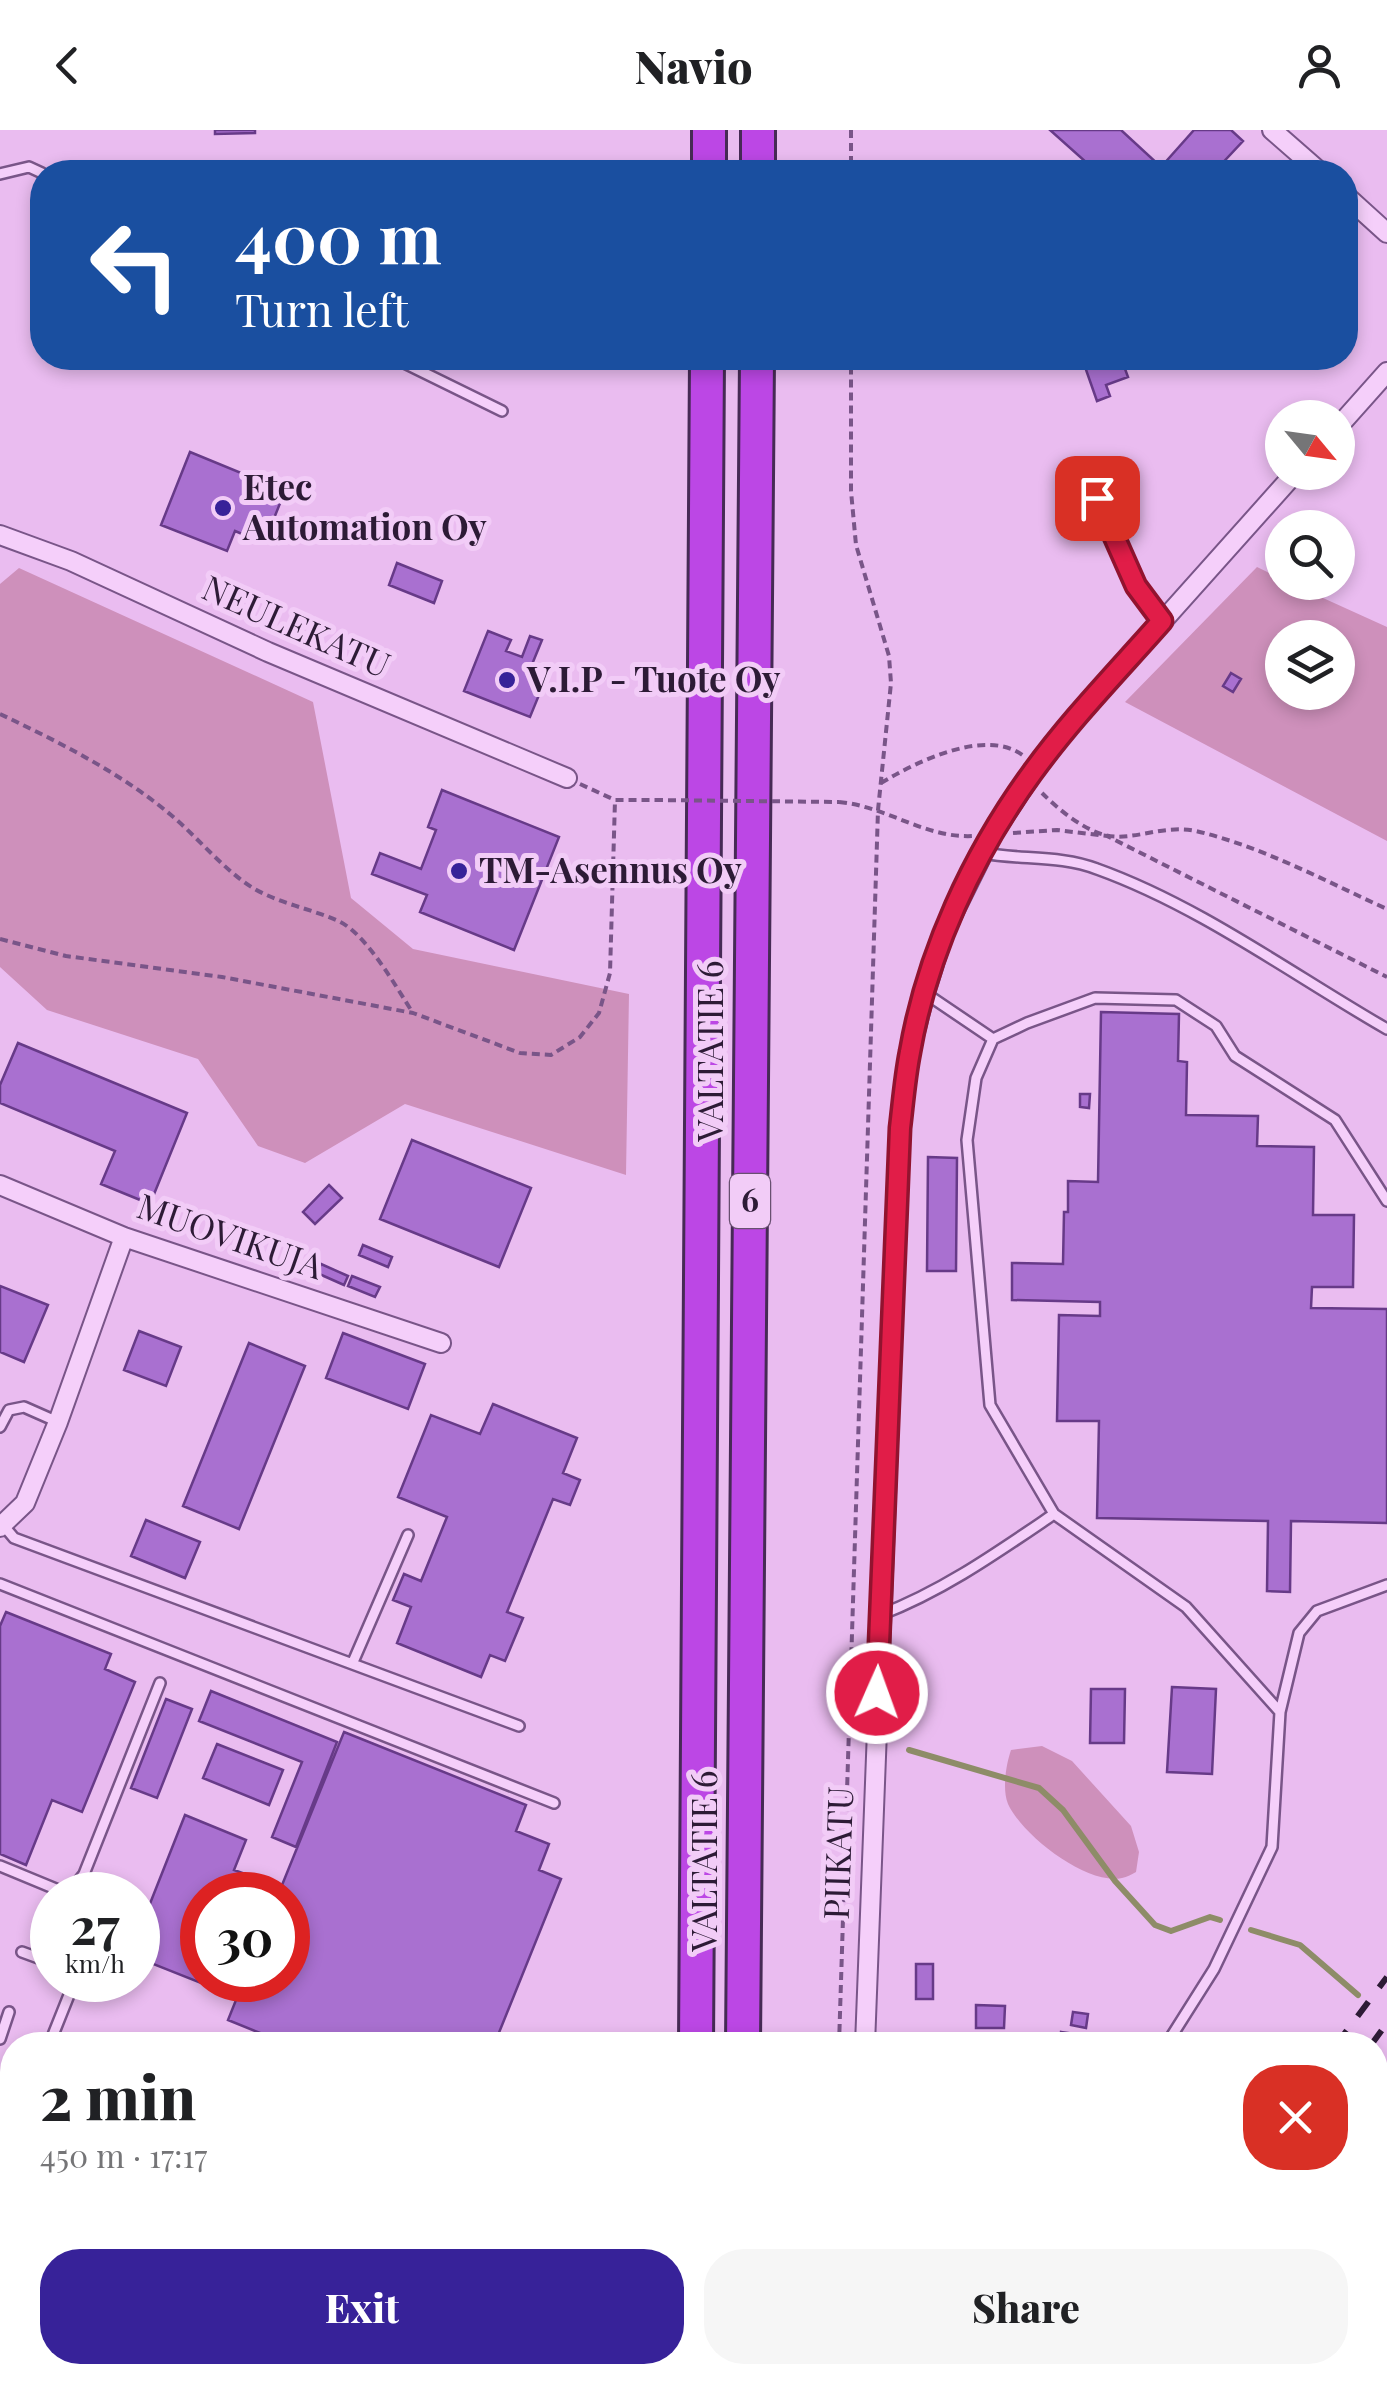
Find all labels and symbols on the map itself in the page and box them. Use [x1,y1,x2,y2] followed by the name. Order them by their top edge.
[1265,400,1355,490] north arrow
[1055,456,1140,541] pin
[242,462,487,549] place label: Etec Automation Oy
[212,497,234,519] marker: Etec Automation Oy
[196,562,398,687] street label: NEULEKATU
[526,654,781,701] place label: V.I.P - Tuote Oy
[496,669,518,691] marker: V.I.P - Tuote Oy
[479,845,742,892] place label: TM-Asennus Oy
[448,860,470,882] marker: TM-Asennus Oy
[685,960,732,1143] street label: VALTATIE 6
[730,1174,770,1228] road number: 6
[132,1181,331,1289] street label: MUOVIKUJA
[825,1641,929,1745] position arrow
[679,1770,726,1953] street label: VALTATIE 6
[811,1786,862,1920] street label: PIIKATU
[180,1872,310,2002] speed limit sign: 30

